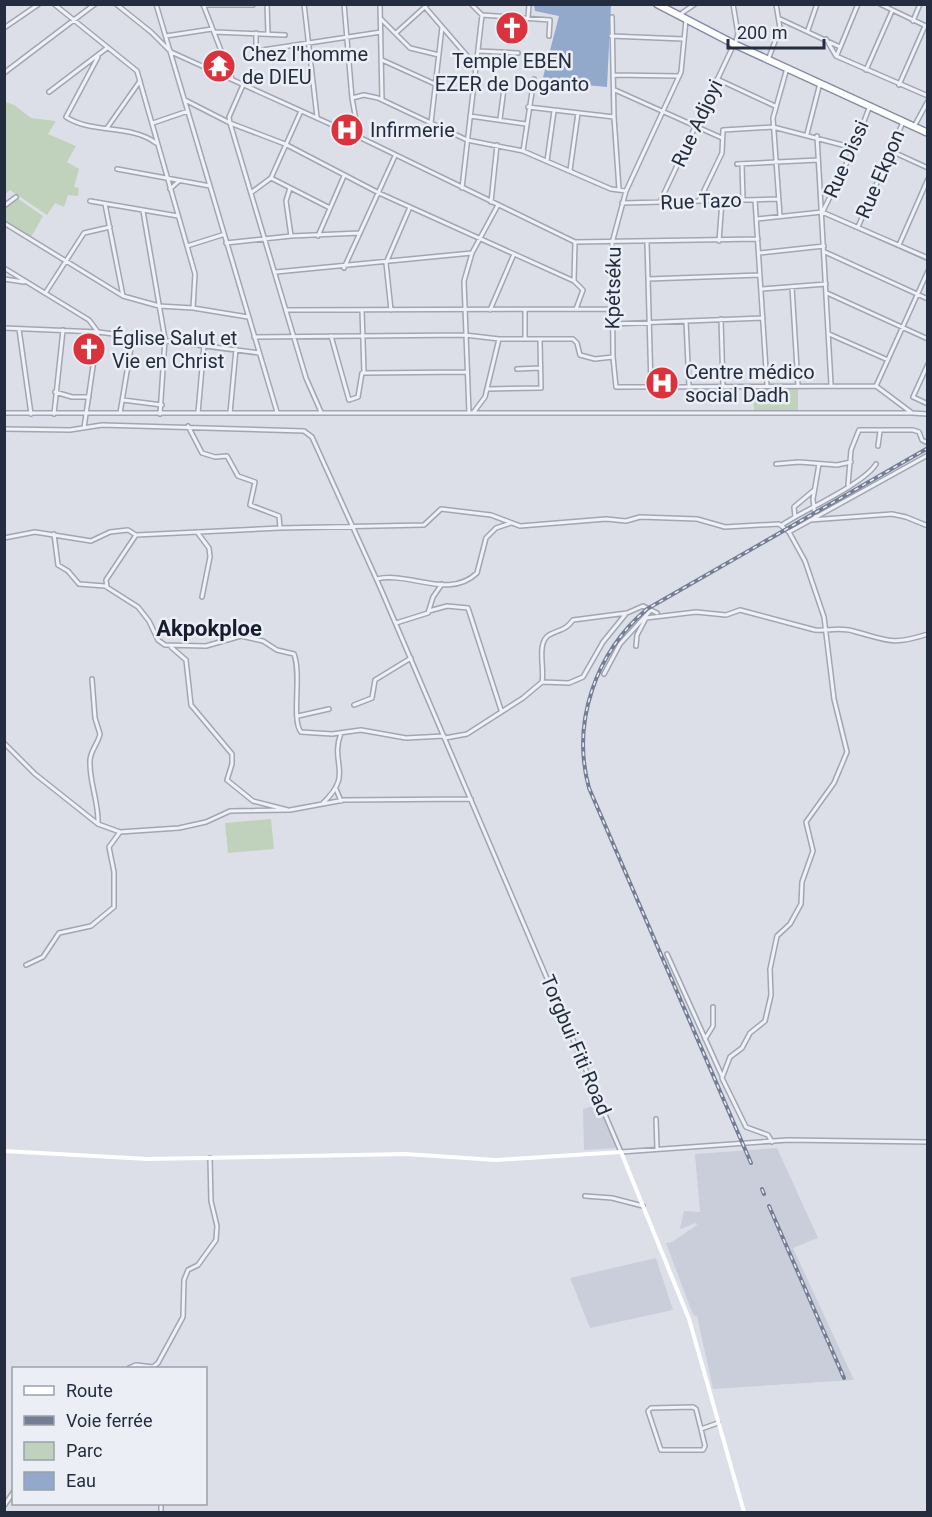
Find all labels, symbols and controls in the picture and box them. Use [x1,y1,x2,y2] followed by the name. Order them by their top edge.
[494,10,530,46] church icon: Temple EBEN EZER de Doganto
[728,12,824,50] scale bar
[737,22,788,43] text: 200 m
[242,42,368,89] place label: Chez l'homme de DIEU
[201,48,237,84] temple icon: Chez l'homme de DIEU
[435,49,589,96] place label: Temple EBEN EZER de Doganto
[666,76,728,170] street label: Rue Adjoyi
[329,112,365,148] hospital icon: Infirmerie
[818,116,874,202] street label: Rue Dissi
[370,118,455,142] place label: Infirmerie
[851,126,909,222] street label: Rue Ekpon
[660,188,742,214] street label: Rue Tazo
[600,246,626,330] street label: Kpétséku
[112,326,237,373] place label: Église Salut et Vie en Christ
[71,331,107,367] church icon: Église Salut et Vie en Christ
[685,360,815,407] place label: Centre médico social Dadh
[644,365,680,401] hospital icon: Centre médico social Dadh
[156,616,262,641] district label: Akpokploe
[536,971,616,1119] street label: Torgbui Fiti Road
[12,1367,207,1505] legend
[66,1380,113,1401] text: Route
[66,1410,152,1431] text: Voie ferrée
[66,1440,102,1461] text: Parc
[66,1470,96,1491] text: Eau

